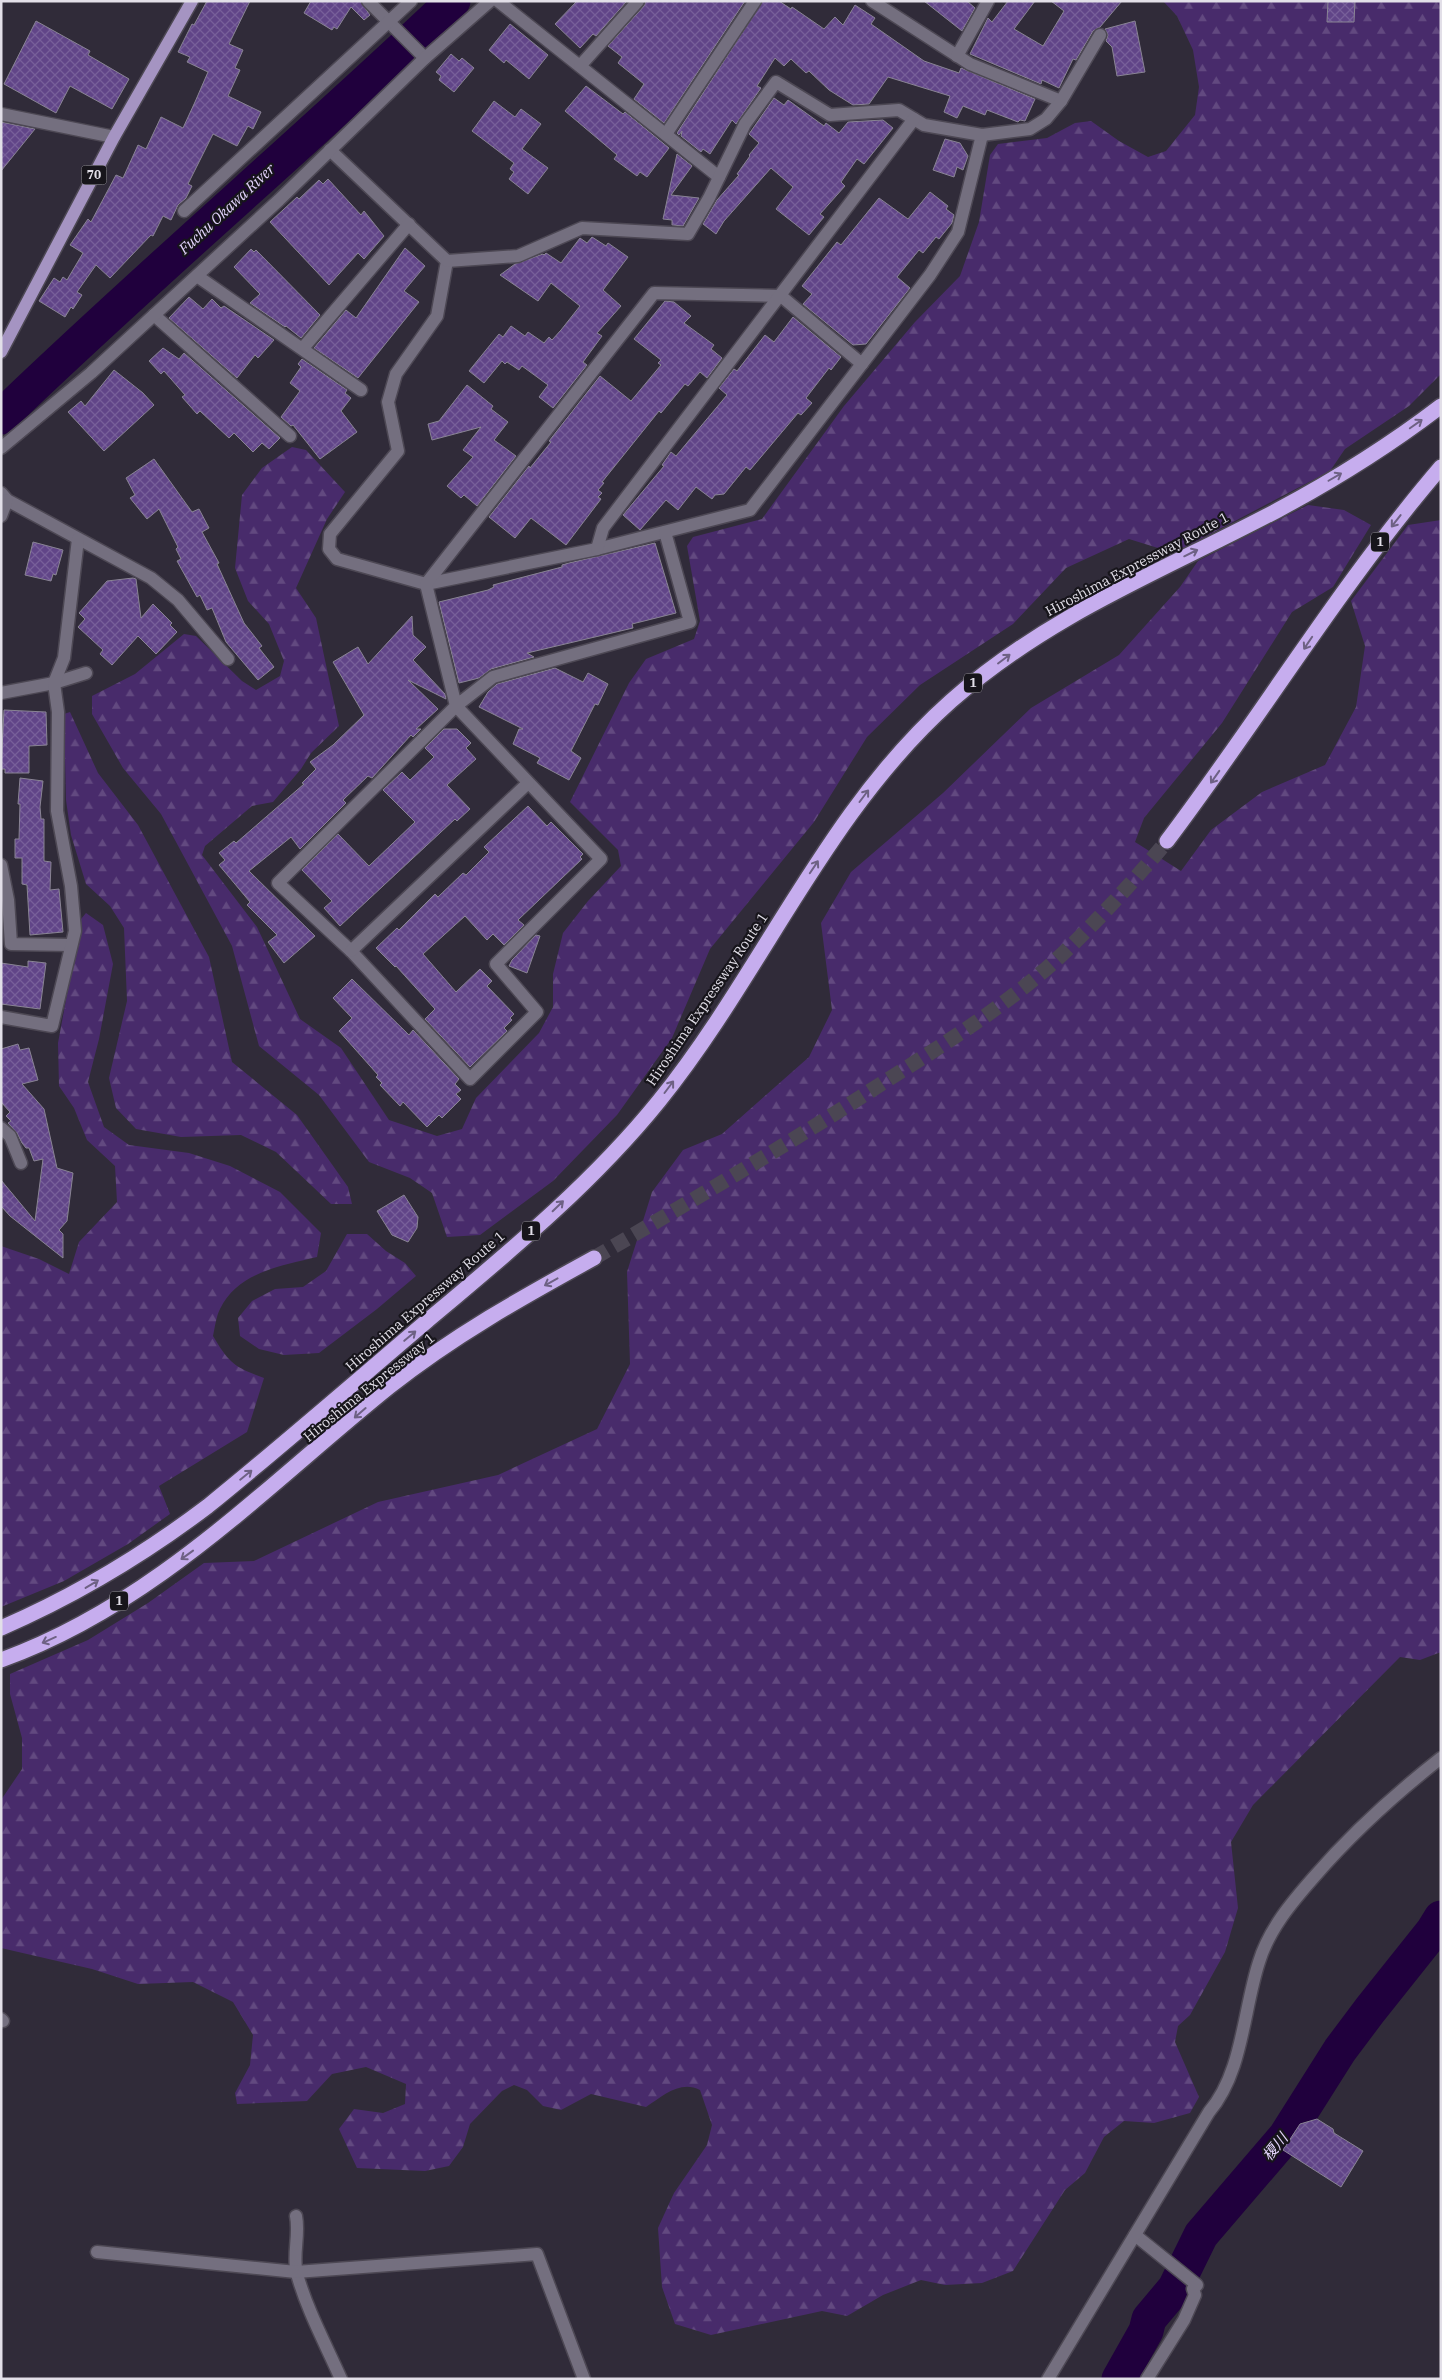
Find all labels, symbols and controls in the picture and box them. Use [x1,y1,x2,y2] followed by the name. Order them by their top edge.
[174,159,279,259] water label: Fuchu Okawa River
[82,166,106,184] road number: 70
[1409,419,1423,429] one-way arrow
[1327,472,1341,482] one-way arrow
[1042,508,1232,620] street label: Hiroshima Expressway Route 1
[1391,514,1402,527] one-way arrow
[1371,532,1389,552] road number: 1
[1183,547,1198,557] one-way arrow
[1303,636,1313,650] one-way arrow
[997,654,1011,664] one-way arrow
[964,674,982,692] road number: 1
[1210,770,1220,784] one-way arrow
[859,789,869,803] one-way arrow
[809,861,819,875] one-way arrow
[642,909,772,1089] street label: Hiroshima Expressway Route 1
[664,1080,674,1094] one-way arrow
[552,1200,565,1212] one-way arrow
[522,1222,540,1240] road number: 1
[342,1227,508,1375] street label: Hiroshima Expressway Route 1
[544,1277,559,1287] one-way arrow
[300,1328,438,1446] street label: Hiroshima Expressway 1
[403,1330,416,1341] one-way arrow
[353,1407,366,1418] one-way arrow
[239,1470,252,1481] one-way arrow
[180,1550,194,1560] one-way arrow
[85,1579,99,1589] one-way arrow
[110,1592,128,1610] road number: 1
[42,1635,57,1645] one-way arrow
[1258,2128,1293,2164] water label: 榎川

